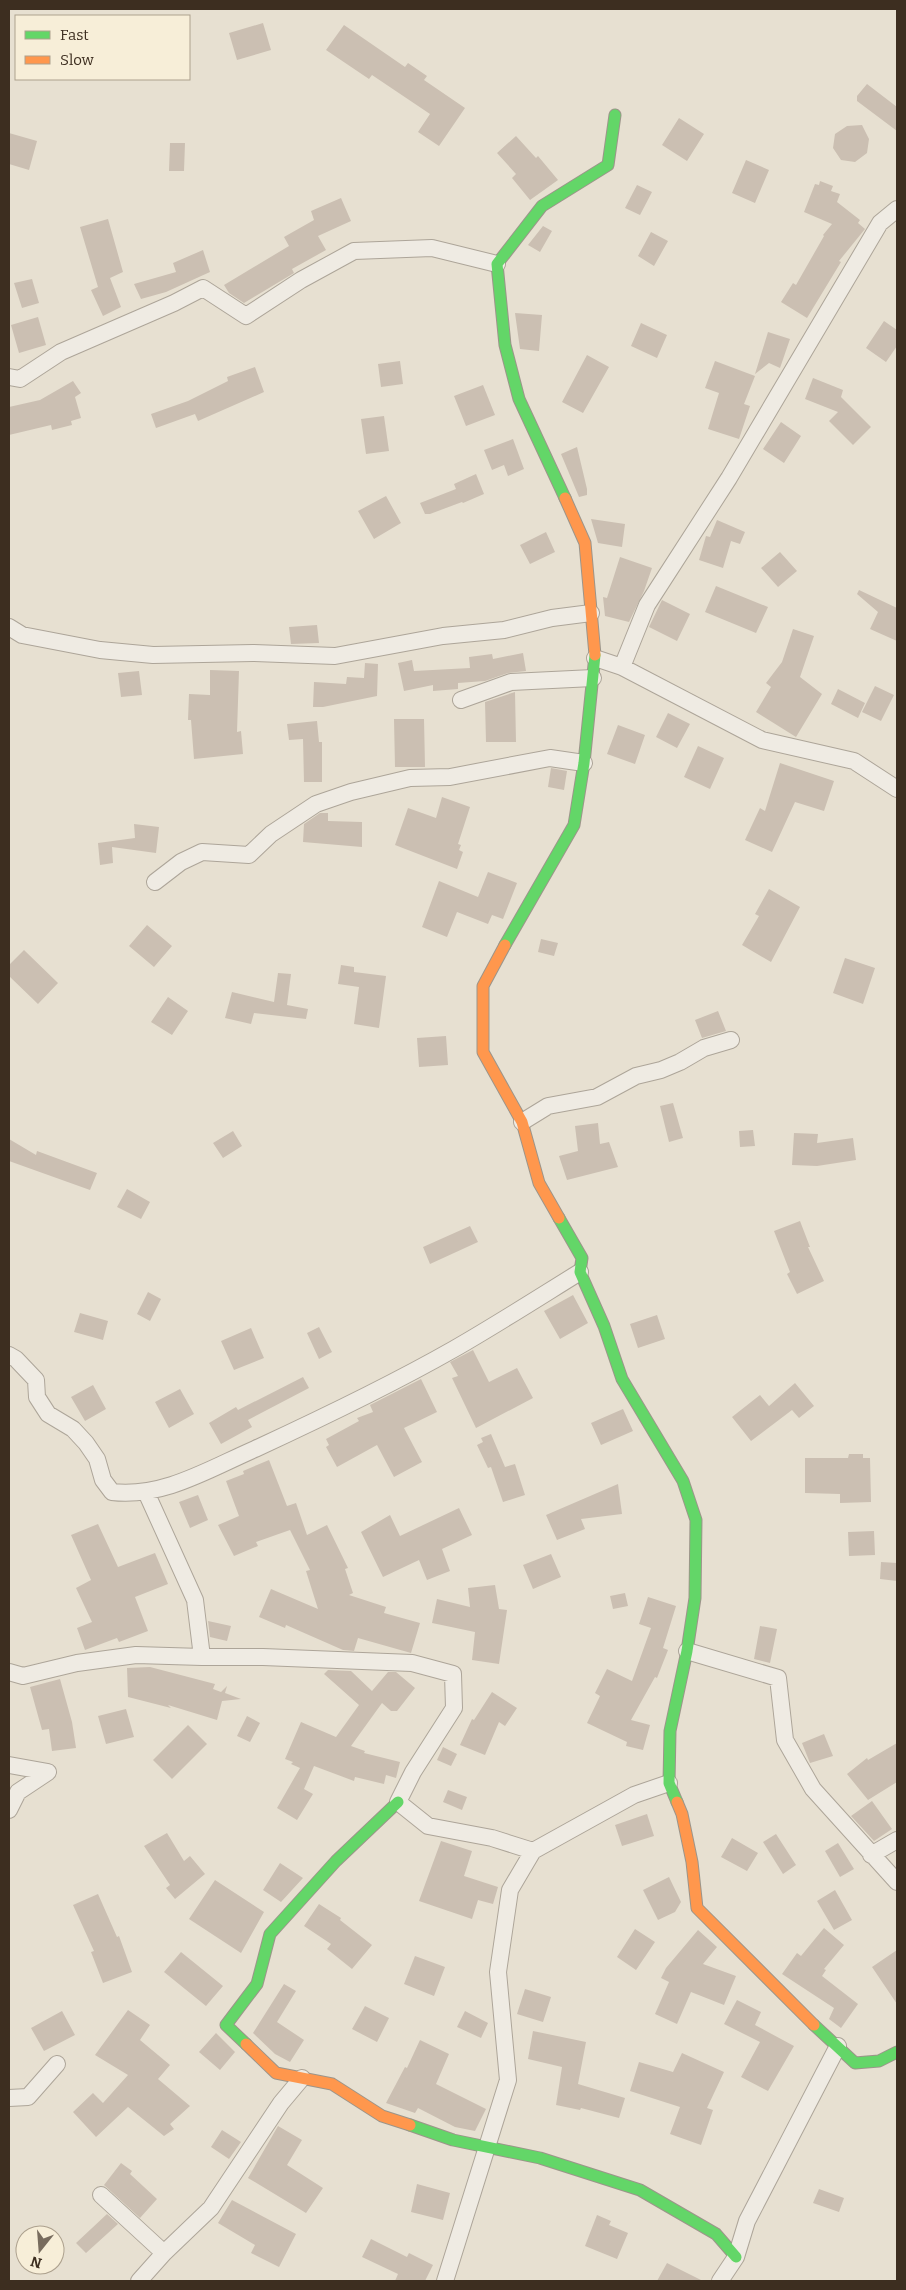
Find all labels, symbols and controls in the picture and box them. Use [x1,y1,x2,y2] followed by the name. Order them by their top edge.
[15,15,190,80] legend
[60,26,89,44] text: Fast
[60,51,95,69] text: Slow
[15,2225,65,2275] north arrow
[29,2252,44,2272] text: N

